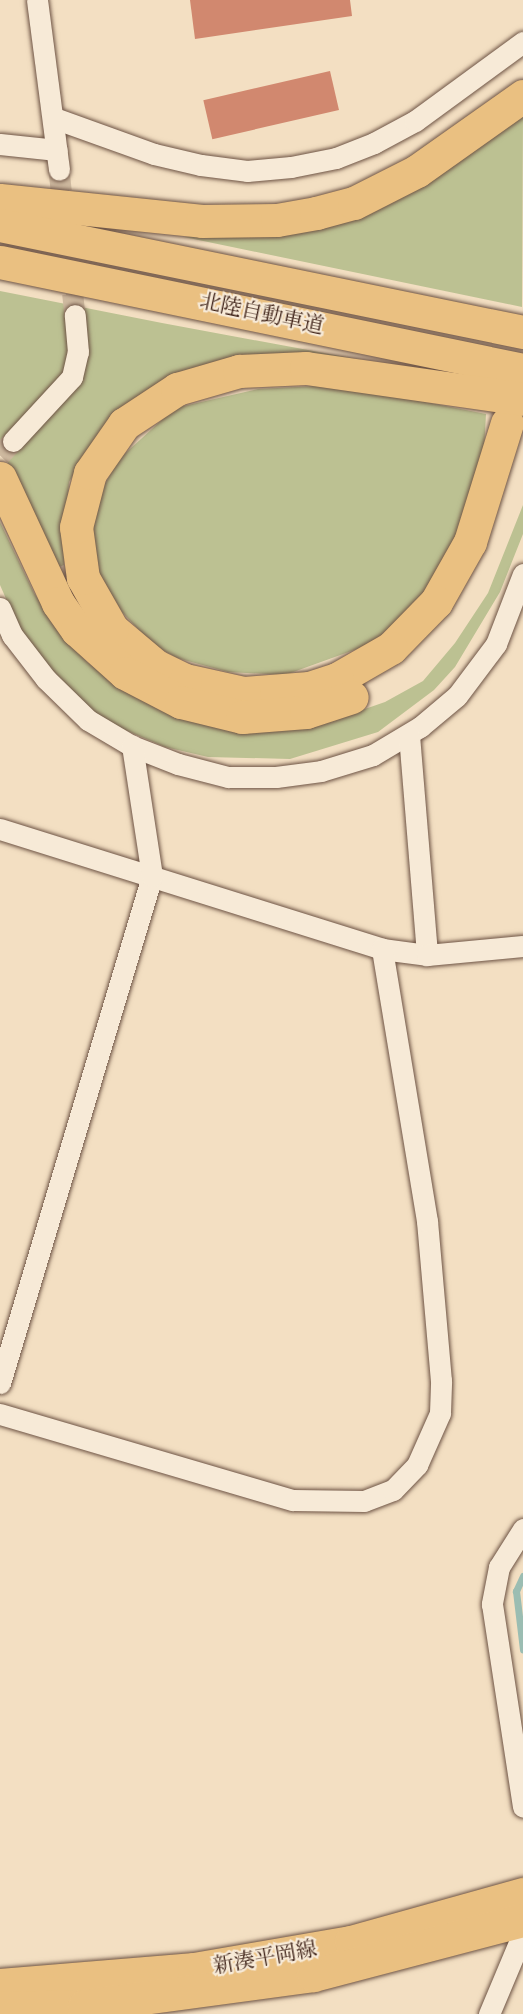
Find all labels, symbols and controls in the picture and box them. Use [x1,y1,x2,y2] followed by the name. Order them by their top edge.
[198,288,326,338] street label: 北陸自動車道
[211,1935,319,1979] street label: 新湊平岡線

